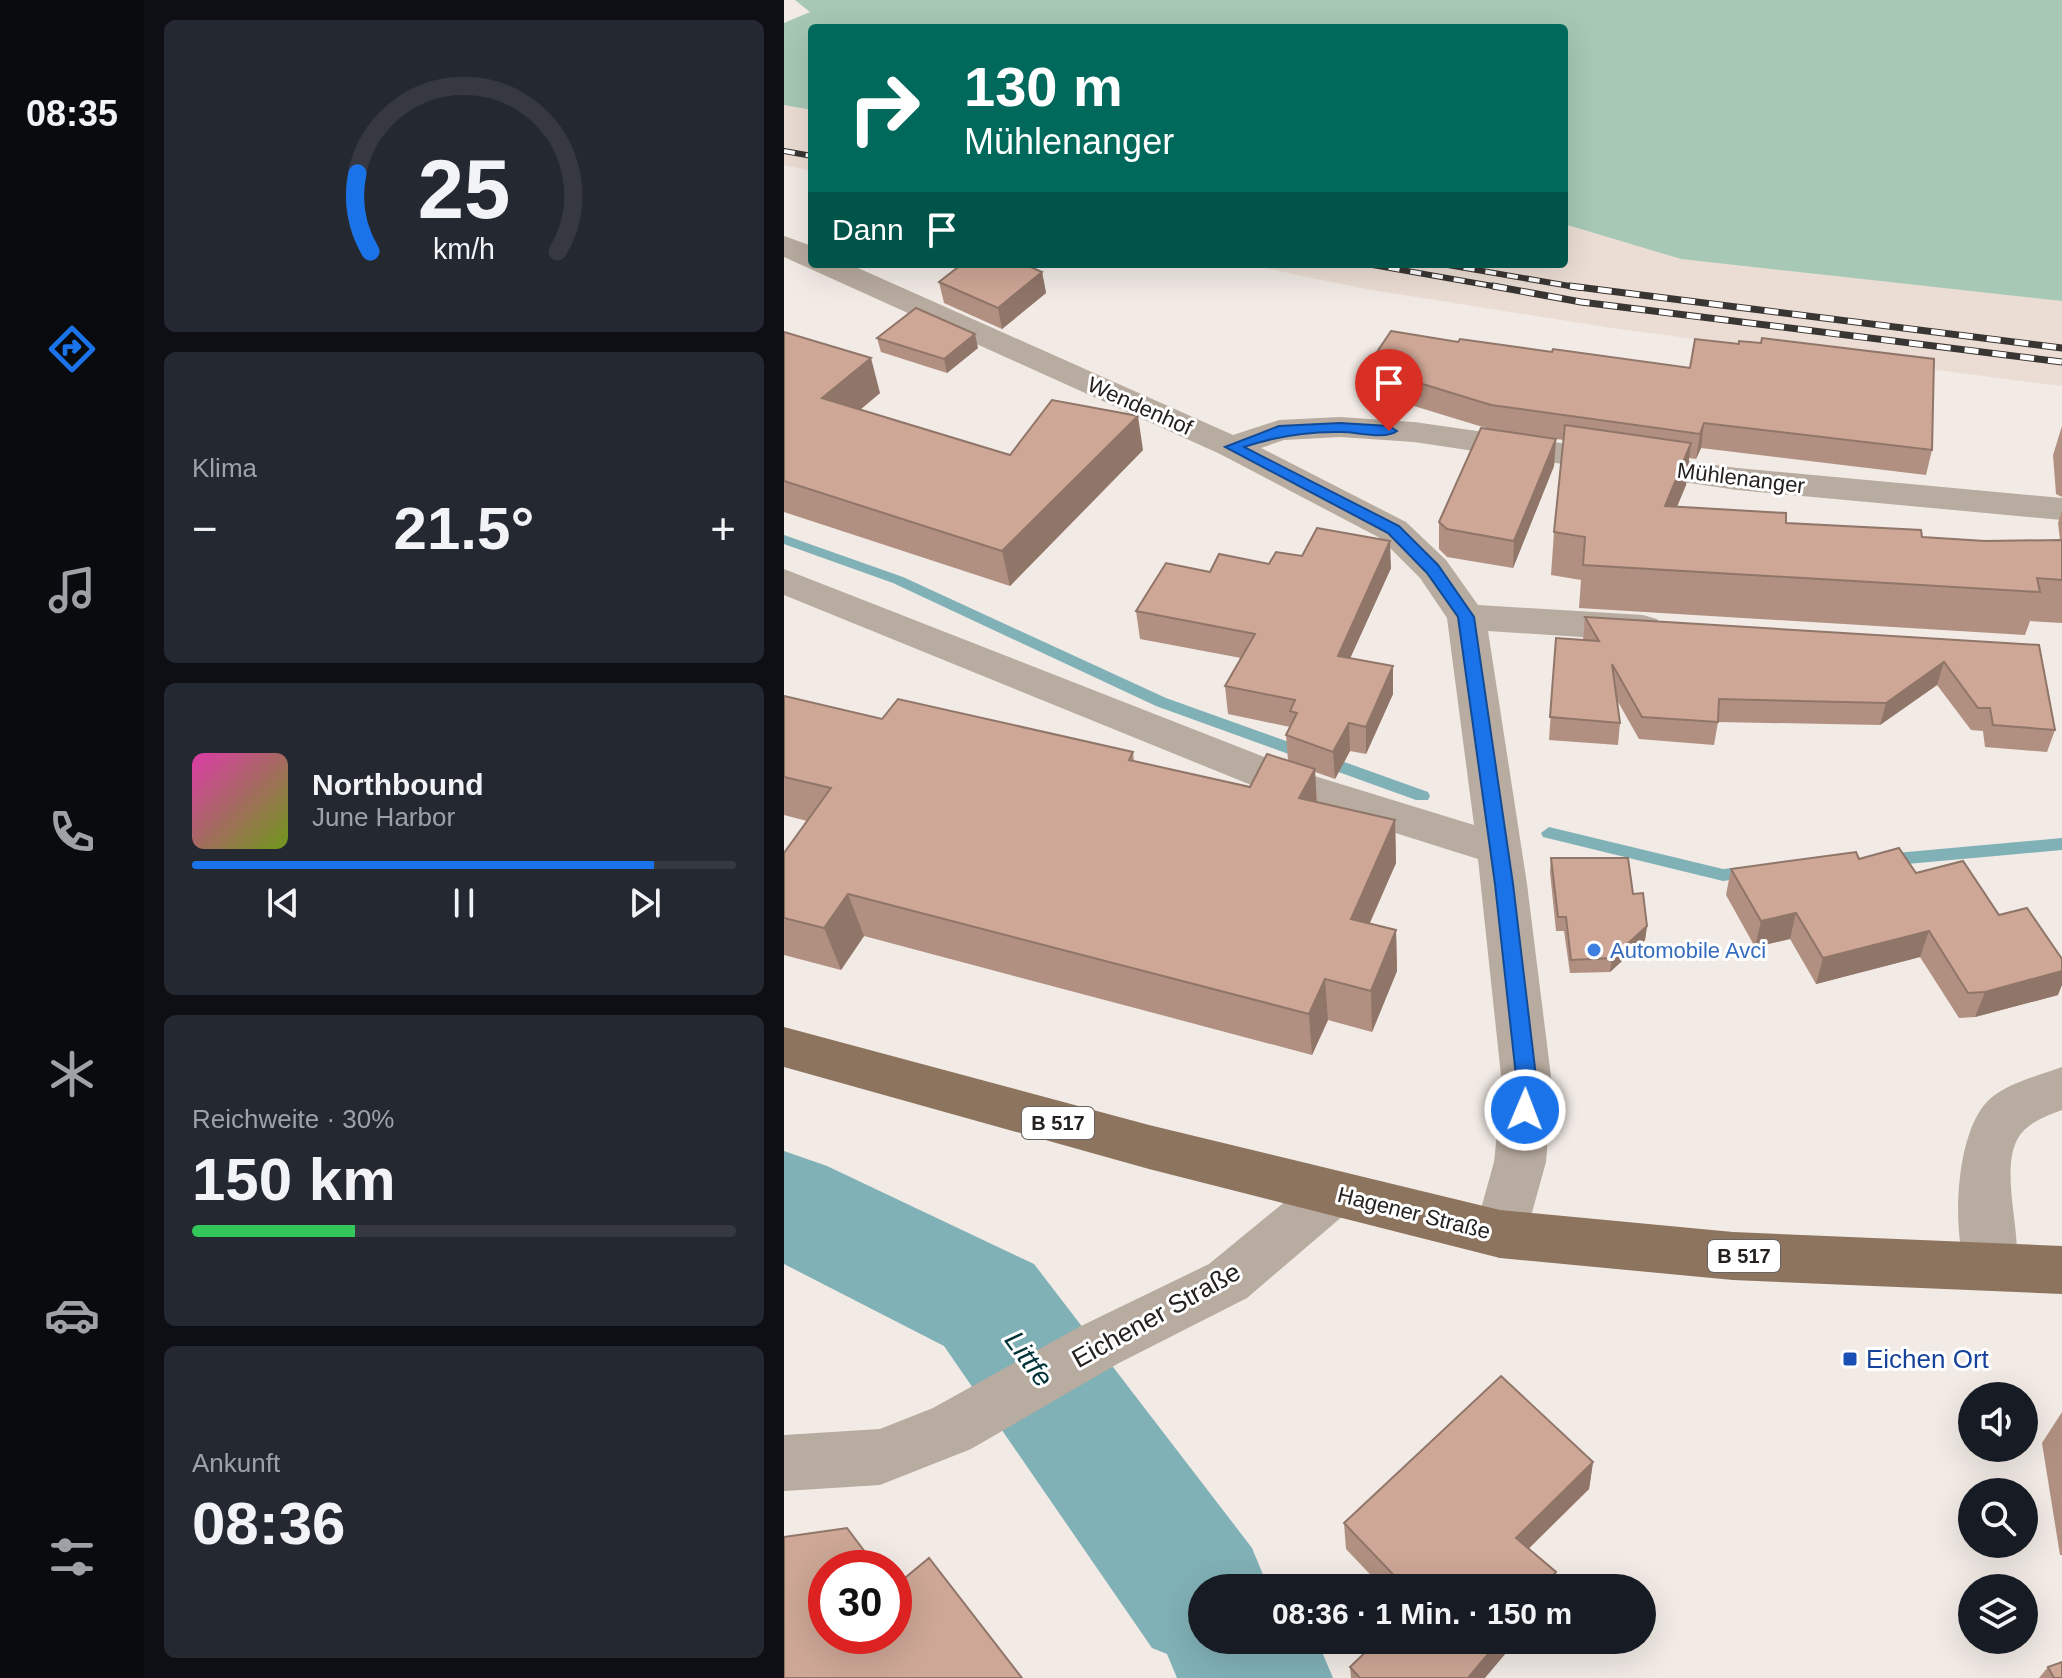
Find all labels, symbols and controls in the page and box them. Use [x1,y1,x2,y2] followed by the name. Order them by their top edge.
[964,55,1123,118] text: 130 m
[832,56,936,160] icon: right
[26,93,118,134] text: 08:35
[964,121,1174,162] text: Mühlenanger
[418,142,510,235] text: 25
[920,208,964,252] icon: arrive
[832,213,904,246] text: Dann
[433,233,495,265] text: km/h
[44,321,100,377] icon: directions
[1355,349,1423,431] pin
[1367,361,1411,405] icon: arrive
[1084,372,1197,441] street label: Wendenhof
[192,453,257,483] text: Klima
[1676,458,1806,498] street label: Mühlenanger
[394,495,534,562] text: 21.5°
[192,504,218,553] text: −
[710,504,736,553] text: +
[44,562,100,618] icon: music
[312,768,484,801] text: Northbound
[312,802,455,832] text: June Harbor
[44,804,100,860] icon: phone
[261,881,305,925] icon: previous
[442,881,486,925] icon: pause
[623,881,667,925] icon: next
[1610,938,1766,963] place label: Automobile Avci
[1585,941,1603,959] marker: Automobile Avci
[44,1046,100,1102] icon: climate
[1483,1068,1567,1152] position arrow
[192,1104,394,1134] text: Reichweite · 30%
[1022,1107,1094,1139] road number: B 517
[192,1146,396,1213] text: 150 km
[1335,1182,1493,1244] street label: Hagener Straße
[1708,1240,1780,1272] road number: B 517
[1067,1256,1245,1374] street label: Eichener Straße
[44,1287,100,1343] icon: car
[999,1325,1059,1393] water label: Littfe
[1866,1344,1990,1374] place label: Eichen Ort
[1841,1350,1859,1368] marker: Eichen Ort
[1958,1382,2038,1654] map controls
[1958,1382,2038,1462] button: sound
[192,1448,280,1478] text: Ankunft
[1958,1478,2038,1558] button: search
[192,1490,345,1557] text: 08:36
[44,1529,100,1585] icon: filters
[808,1550,912,1654] speed limit sign: 30
[1958,1574,2038,1654] button: layers
[1272,1597,1572,1630] text: 08:36 · 1 Min. · 150 m

